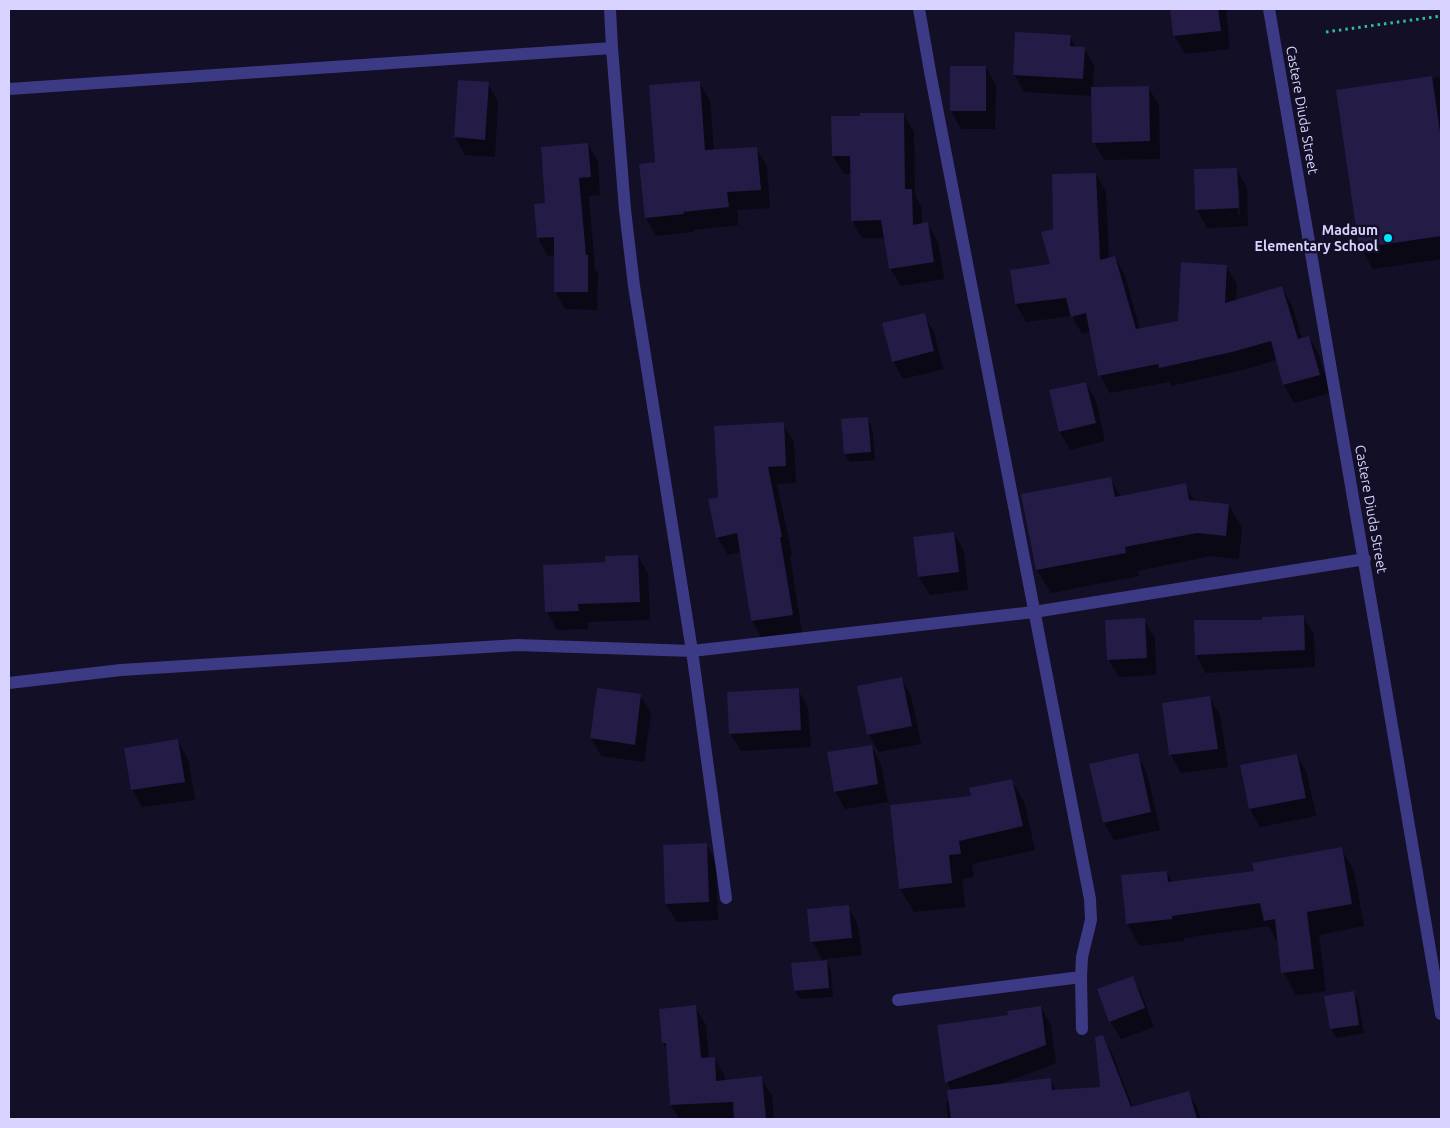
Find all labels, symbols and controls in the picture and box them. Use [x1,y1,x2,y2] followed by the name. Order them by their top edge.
[1282,44,1322,176] street label: Castere Diuda Street
[1255,222,1378,254] place label: Madaum Elementary School
[1382,232,1394,244] marker: Madaum Elementary School
[1351,443,1391,575] street label: Castere Diuda Street

